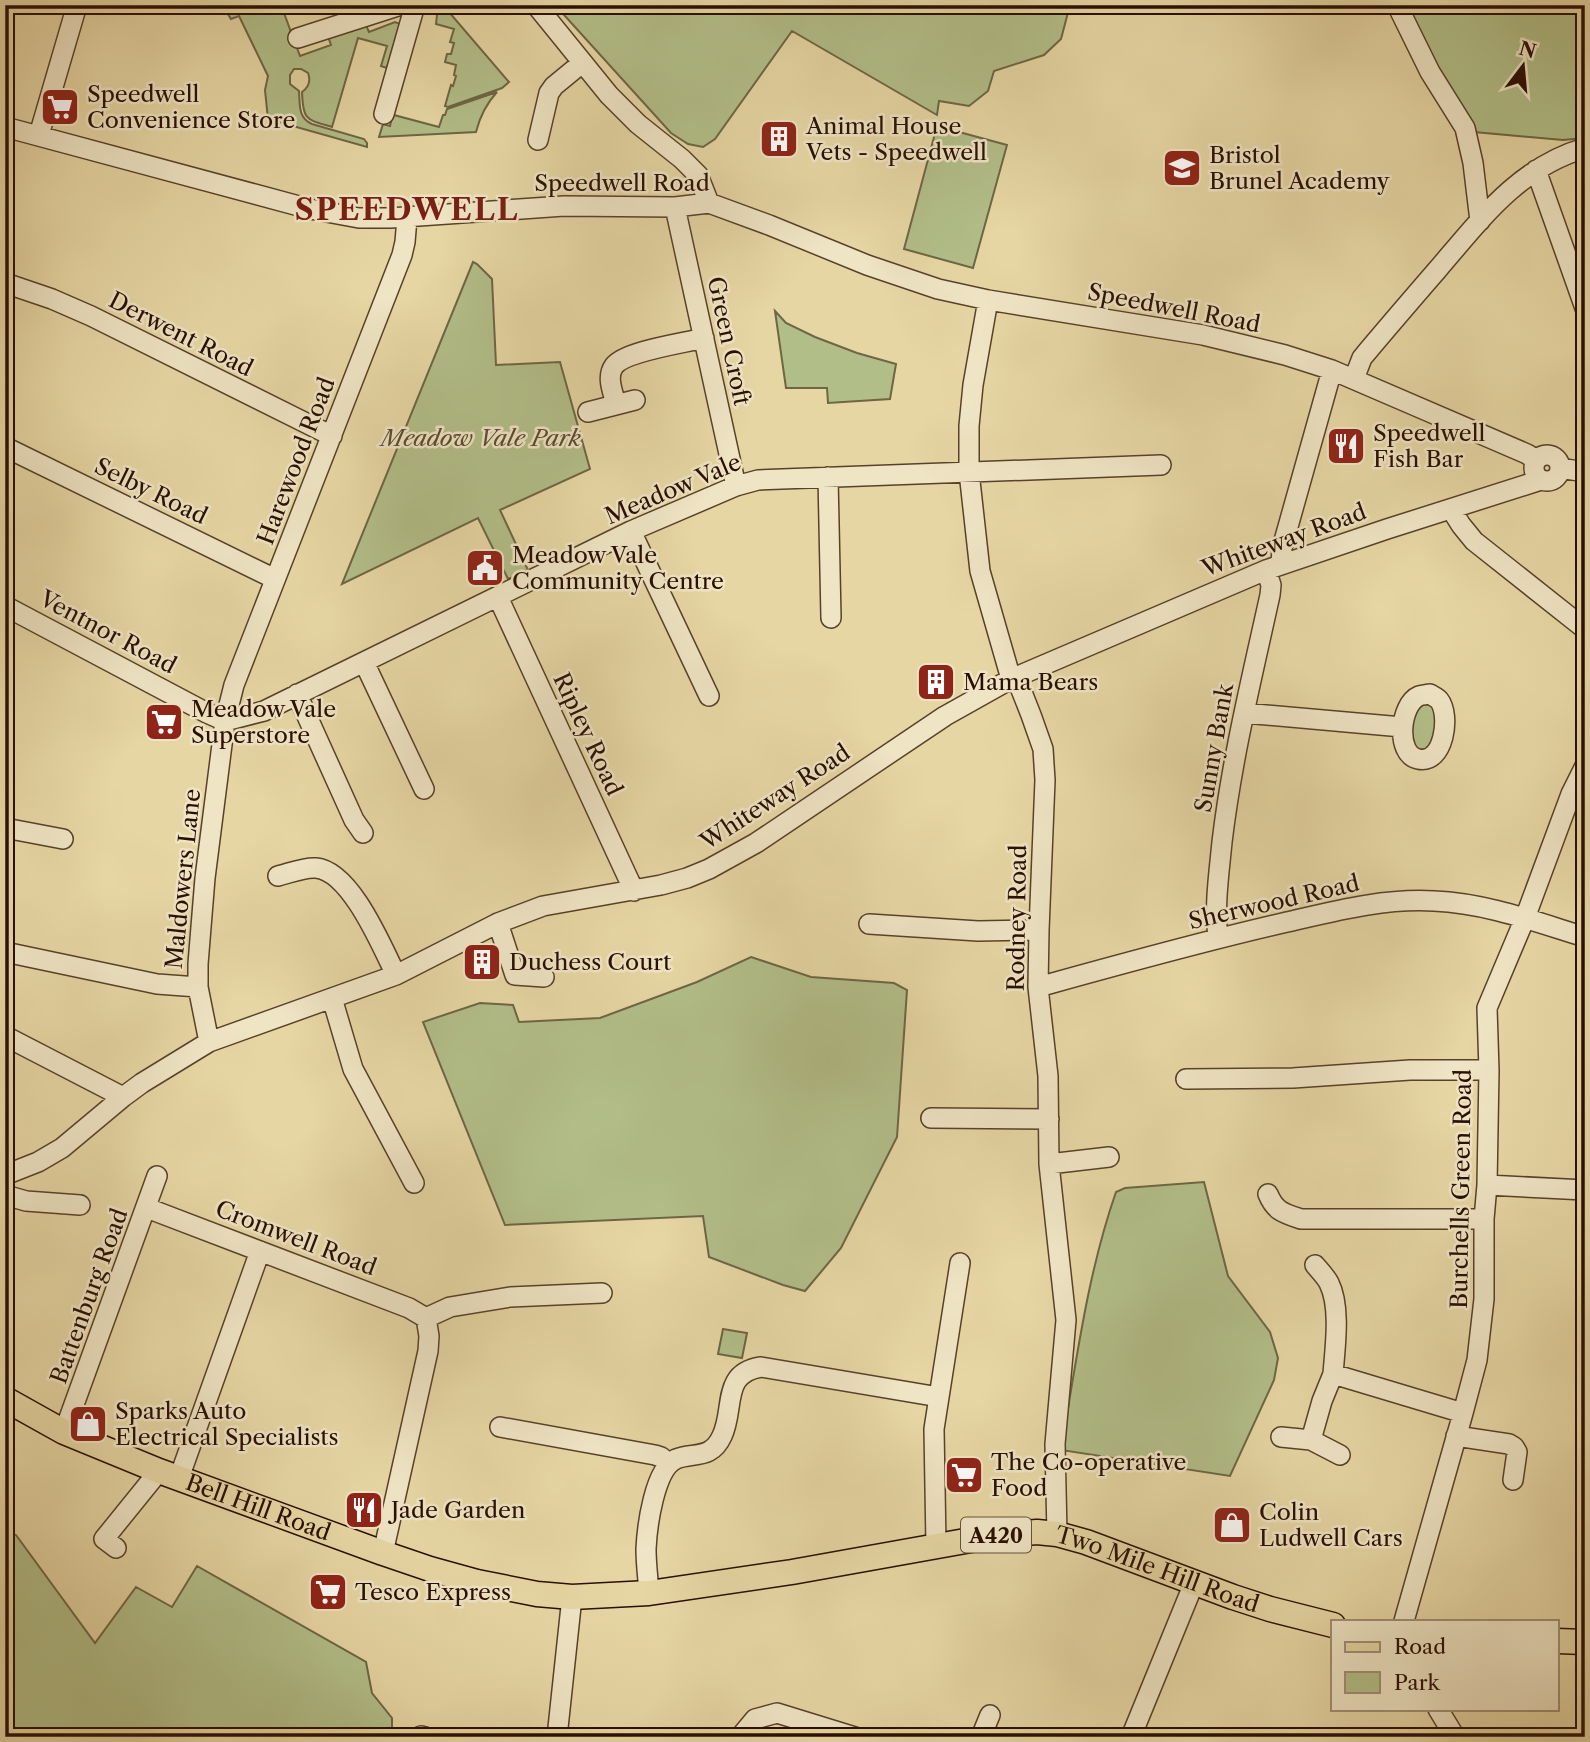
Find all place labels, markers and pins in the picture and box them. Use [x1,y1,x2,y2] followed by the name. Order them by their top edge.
[87,80,295,134] place label: Speedwell Convenience Store
[39,86,81,128] supermarket icon: Speedwell Convenience Store
[805,112,987,166] place label: Animal House Vets - Speedwell
[758,118,800,160] building icon: Animal House Vets - Speedwell
[1209,141,1390,195] place label: Bristol Brunel Academy
[1161,147,1203,189] school or university icon: Bristol Brunel Academy
[1373,419,1486,473] place label: Speedwell Fish Bar
[1325,425,1367,467] restaurant icon: Speedwell Fish Bar
[512,541,724,595] place label: Meadow Vale Community Centre
[464,547,506,589] public building icon: Meadow Vale Community Centre
[915,661,957,703] building icon: Mama Bears
[963,668,1098,696] place label: Mama Bears
[191,695,336,749] place label: Meadow Vale Superstore
[143,701,185,743] supermarket icon: Meadow Vale Superstore
[461,941,503,983] building icon: Duchess Court
[509,948,671,976] place label: Duchess Court
[115,1397,338,1451] place label: Sparks Auto Electrical Specialists
[67,1403,109,1445] shop icon: Sparks Auto Electrical Specialists
[991,1448,1186,1502] place label: The Co-operative Food
[943,1454,985,1496] supermarket icon: The Co-operative Food
[343,1489,385,1531] restaurant icon: Jade Garden
[388,1496,525,1524] place label: Jade Garden
[1259,1498,1403,1552] place label: Colin Ludwell Cars
[1211,1504,1253,1546] shop icon: Colin Ludwell Cars
[307,1571,349,1613] supermarket icon: Tesco Express
[355,1578,511,1606] place label: Tesco Express

